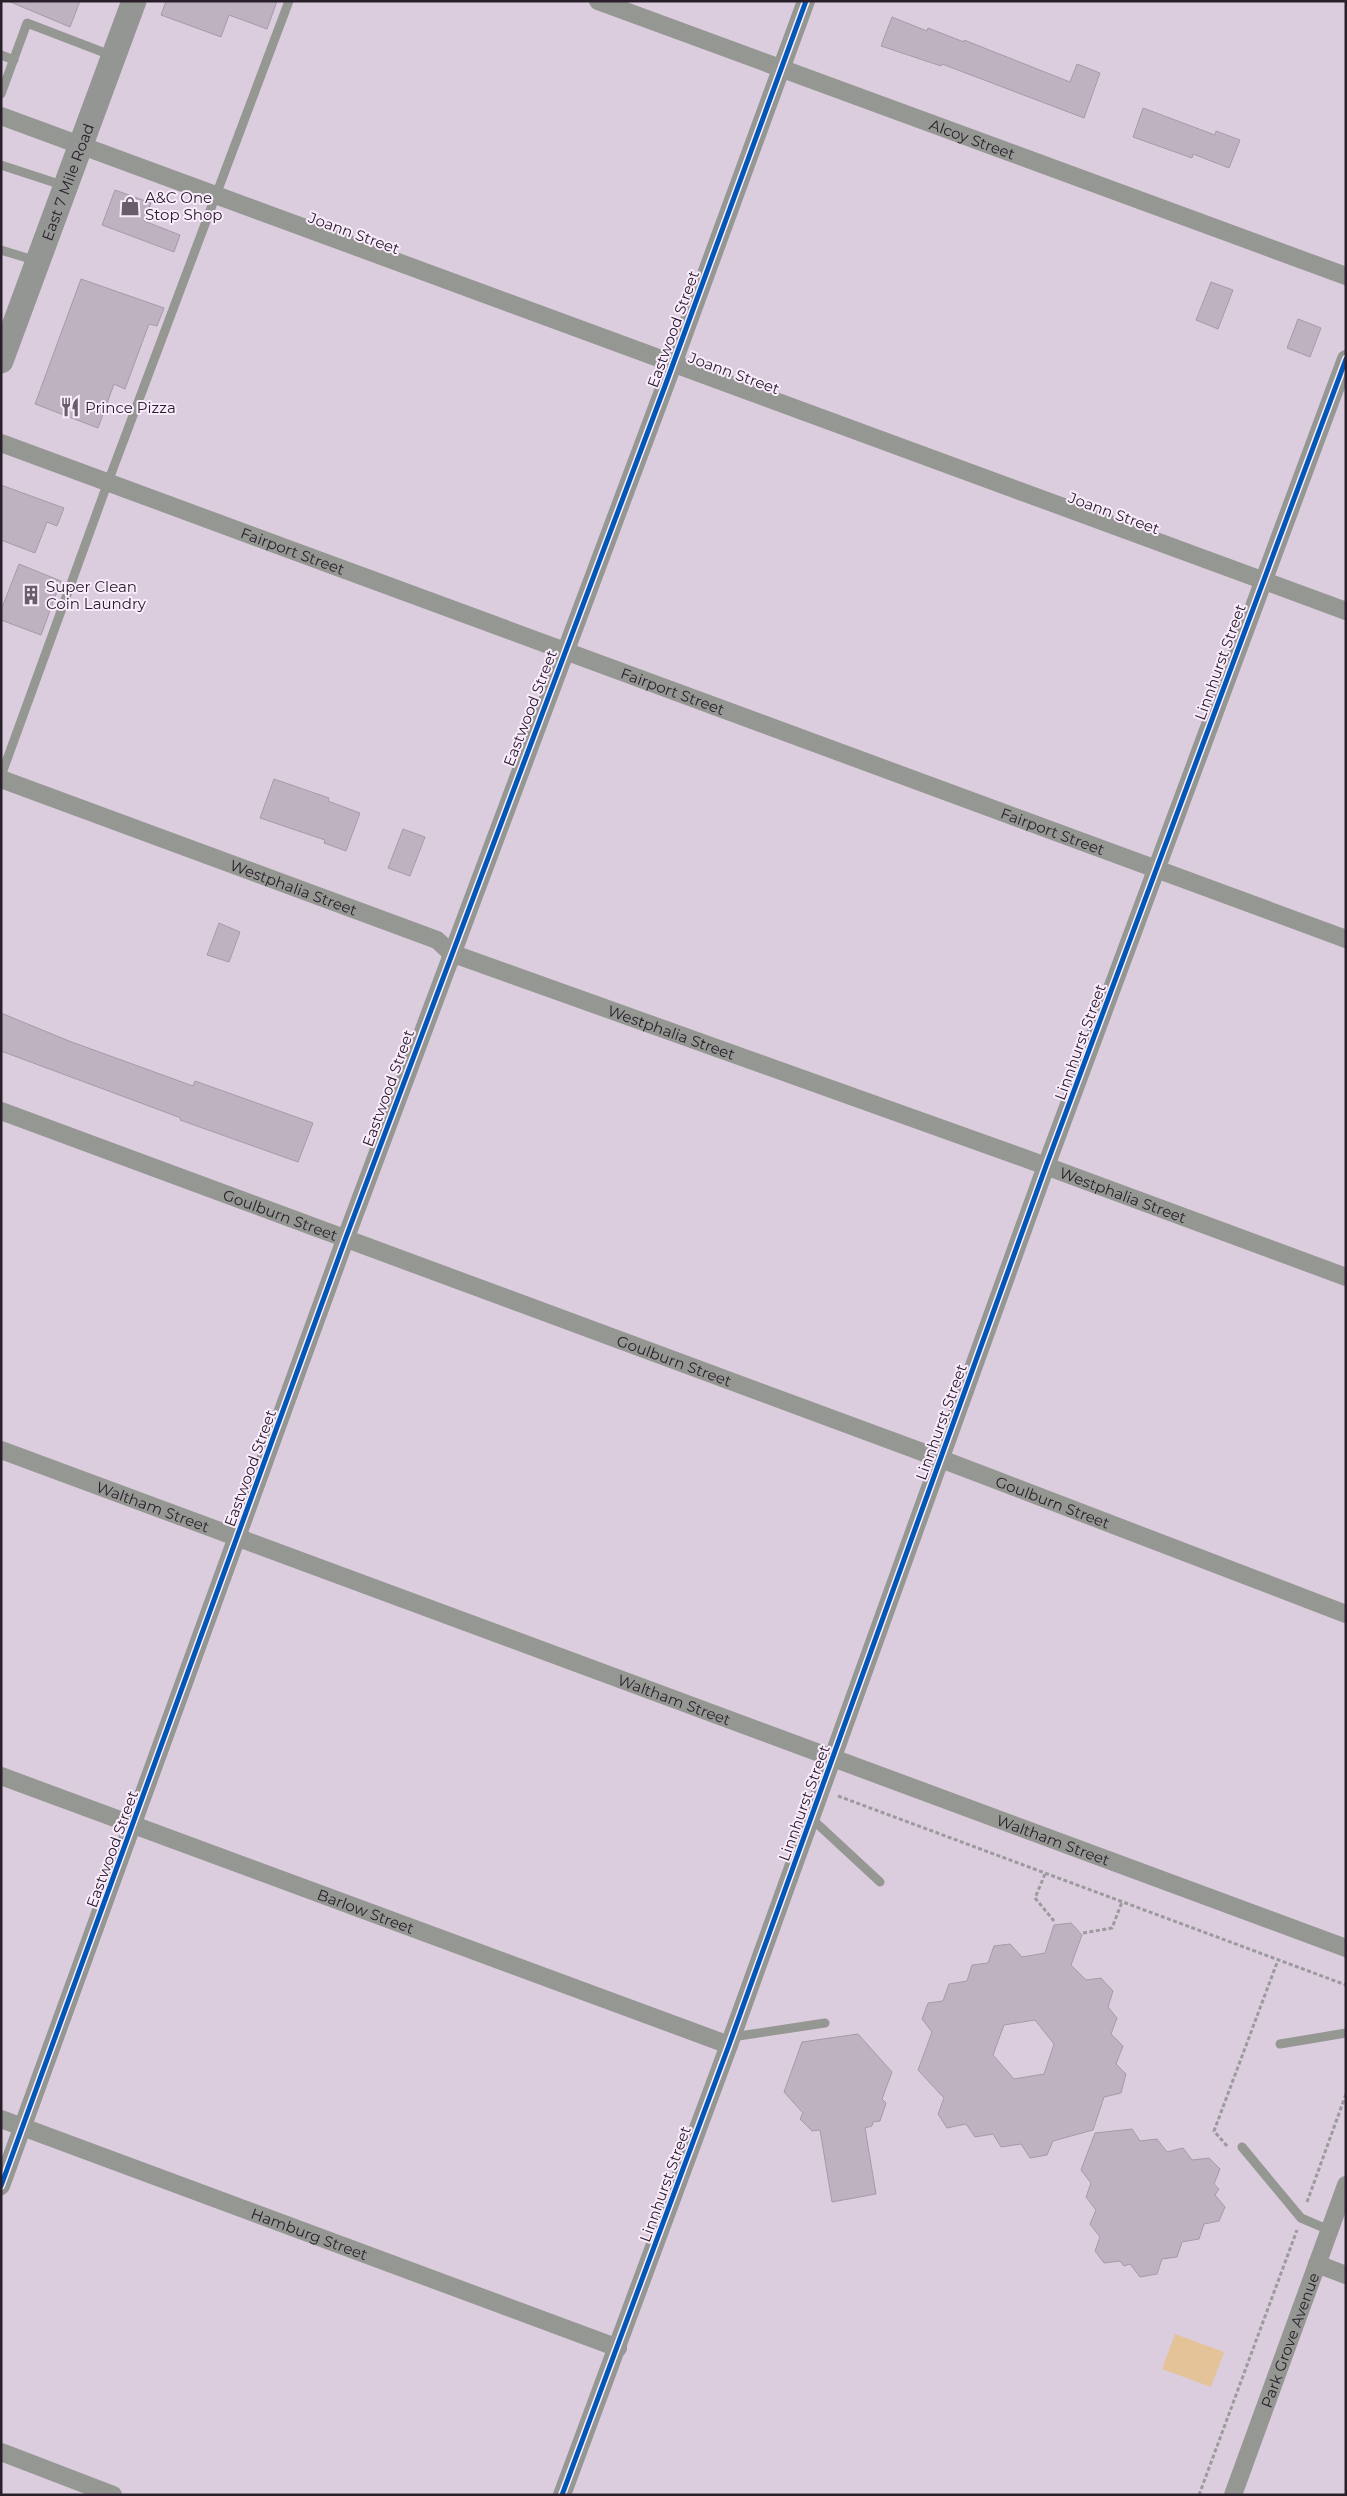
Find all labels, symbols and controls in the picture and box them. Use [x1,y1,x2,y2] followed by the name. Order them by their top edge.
[927,114,1018,163] street label: Alcoy Street
[37,121,98,243] street label: East 7 Mile Road
[145,188,222,224] place label: A&C One Stop Shop
[119,195,141,217] shop icon: A&C One Stop Shop
[305,207,402,258] street label: Joann Street
[643,268,703,390] street label: Eastwood Street
[685,347,782,398] street label: Joann Street
[59,396,81,418] restaurant icon: Prince Pizza
[85,398,176,417] place label: Prince Pizza
[1065,487,1162,538] street label: Joann Street
[238,523,347,578] street label: Fairport Street
[46,577,147,613] place label: Super Clean Coin Laundry
[20,584,42,606] building icon: Super Clean Coin Laundry
[1190,601,1250,723] street label: Linnhurst Street
[499,647,561,769] street label: Eastwood Street
[618,663,727,719] street label: Fairport Street
[998,803,1107,859] street label: Fairport Street
[228,855,360,919] street label: Westphalia Street
[1050,981,1110,1103] street label: Linnhurst Street
[605,1000,738,1063] street label: Westphalia Street
[358,1027,418,1149] street label: Eastwood Street
[1057,1162,1189,1227] street label: Westphalia Street
[221,1185,340,1244] street label: Goulburn Street
[614,1330,734,1390] street label: Goulburn Street
[911,1361,971,1483] street label: Linnhurst Street
[220,1407,280,1529] street label: Eastwood Street
[993,1471,1113,1532] street label: Goulburn Street
[94,1477,212,1536] street label: Waltham Street
[615,1670,733,1729] street label: Waltham Street
[774,1742,834,1864] street label: Linnhurst Street
[82,1788,142,1910] street label: Eastwood Street
[994,1810,1112,1869] street label: Waltham Street
[315,1884,417,1937] street label: Barlow Street
[635,2123,695,2245] street label: Linnhurst Street
[249,2203,370,2264] street label: Hamburg Street
[1256,2270,1323,2410] street label: Park Grove Avenue

